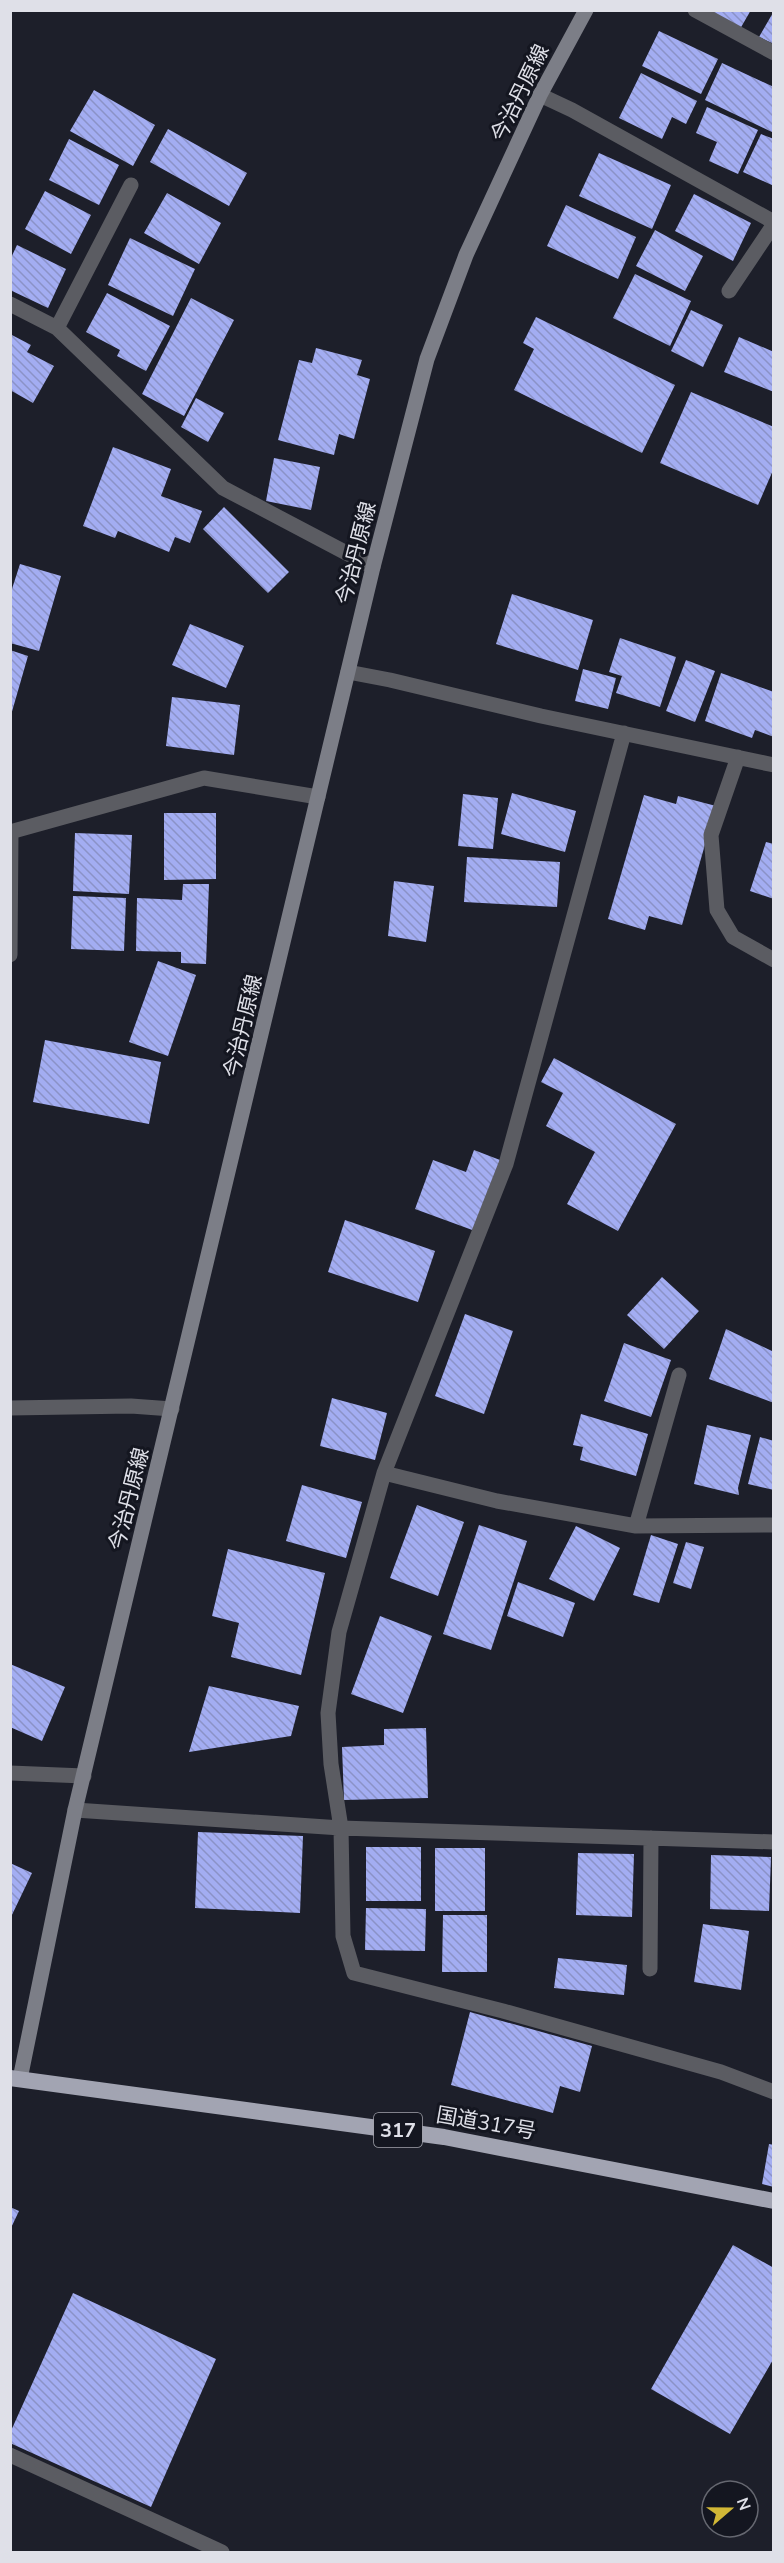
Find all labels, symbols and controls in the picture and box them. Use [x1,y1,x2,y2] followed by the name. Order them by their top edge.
[484,40,556,146] street label: 今治丹原線
[330,499,382,607] street label: 今治丹原線
[218,972,268,1080] street label: 今治丹原線
[103,1445,155,1553] street label: 今治丹原線
[434,2100,538,2146] street label: 国道317号
[374,2113,422,2147] road number: 317
[700,2479,760,2539] north arrow
[731,2495,756,2514] text: N

